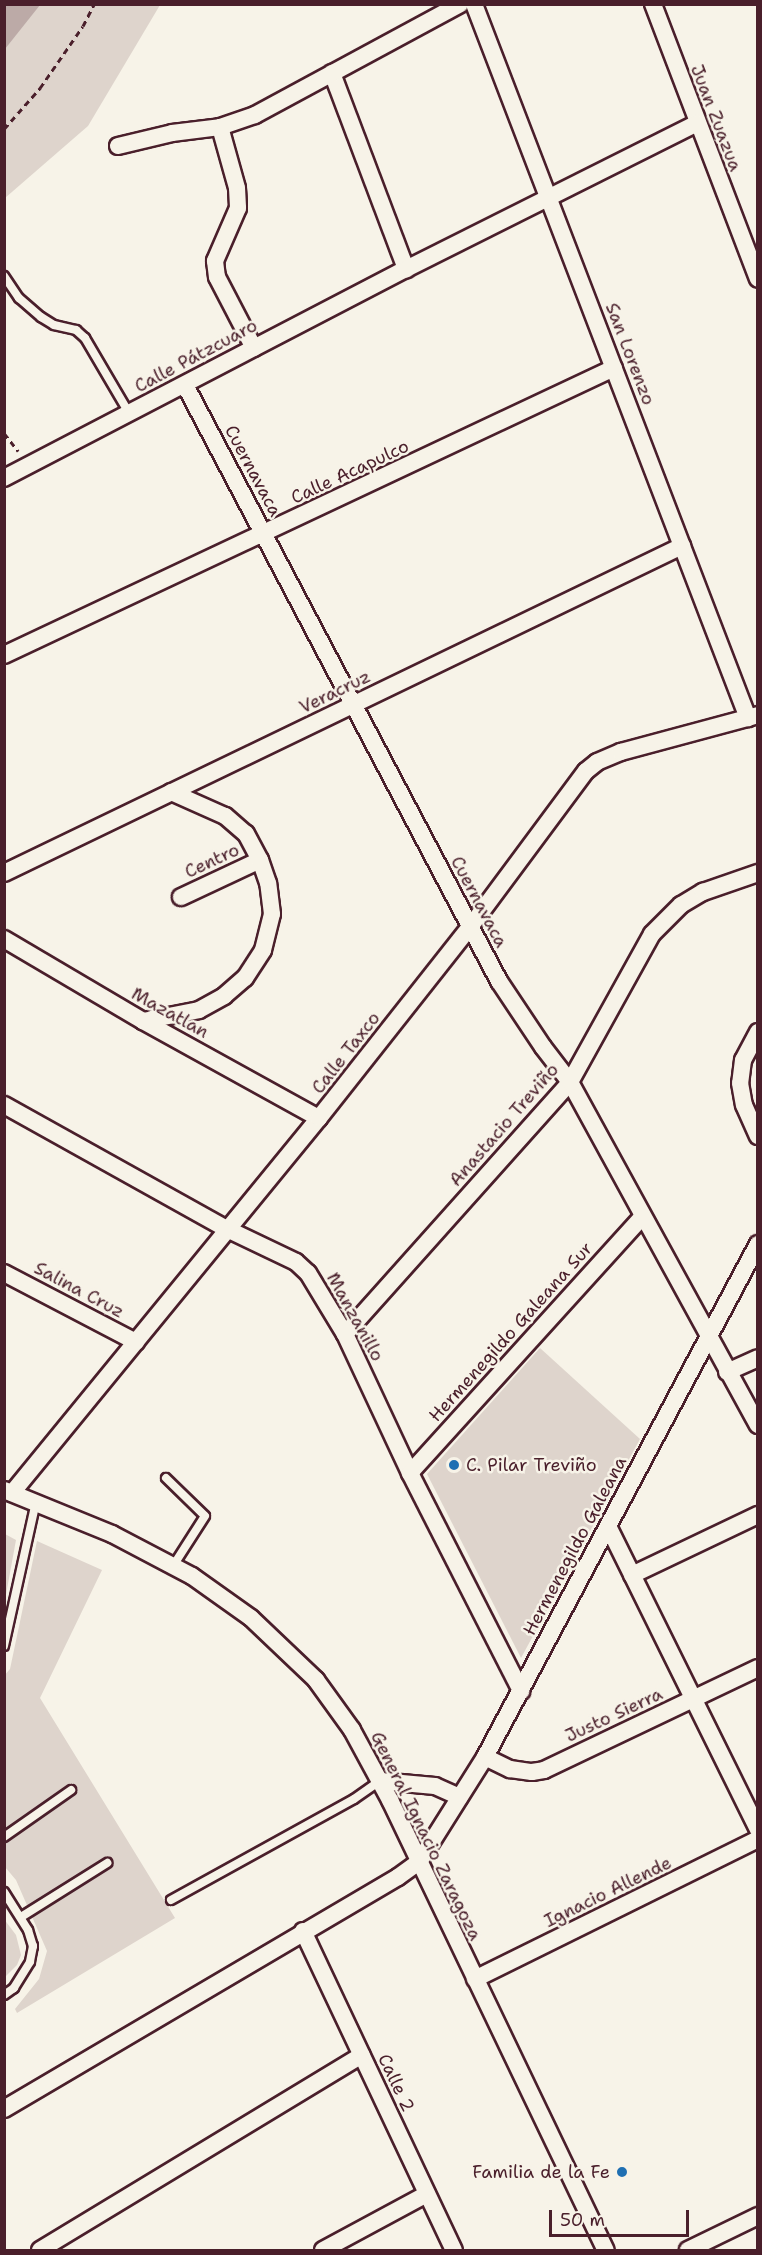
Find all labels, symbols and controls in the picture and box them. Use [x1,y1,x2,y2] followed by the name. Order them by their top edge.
[686,62,746,174] street label: Juan Zuazua
[601,300,659,408] street label: San Lorenzo
[131,315,261,397] street label: Calle Pátzcuaro
[220,422,286,520] street label: Cuernavaca
[288,435,412,509] street label: Calle Acapulco
[296,666,374,718] street label: Veracruz
[181,839,243,883] street label: Centro
[446,853,512,951] street label: Cuernavaca
[128,983,212,1043] street label: Mazatlan
[307,1008,385,1098] street label: Calle Taxco
[445,1059,563,1191] street label: Anastacio Treviño
[425,1238,597,1426] street label: Hermenegildo Galeana Sur
[30,1257,128,1323] street label: Salina Cruz
[322,1269,388,1365] street label: Manzanillo
[519,1453,631,1639] street label: Hermenegildo Galeana
[466,1454,597,1476] place label: C. Pilar Treviño
[447,1458,461,1472] marker: C. Pilar Treviño
[562,1683,666,1747] street label: Justo Sierra
[366,1728,486,1944] street label: General Ignacio Zaragoza
[541,1852,675,1932] street label: Ignacio Allende
[373,2051,419,2115] street label: Calle 2
[472,2161,610,2183] place label: Familia de la Fe
[615,2165,629,2179] marker: Familia de la Fe
[552,2198,692,2236] scale bar
[560,2208,605,2232] text: 50 m

